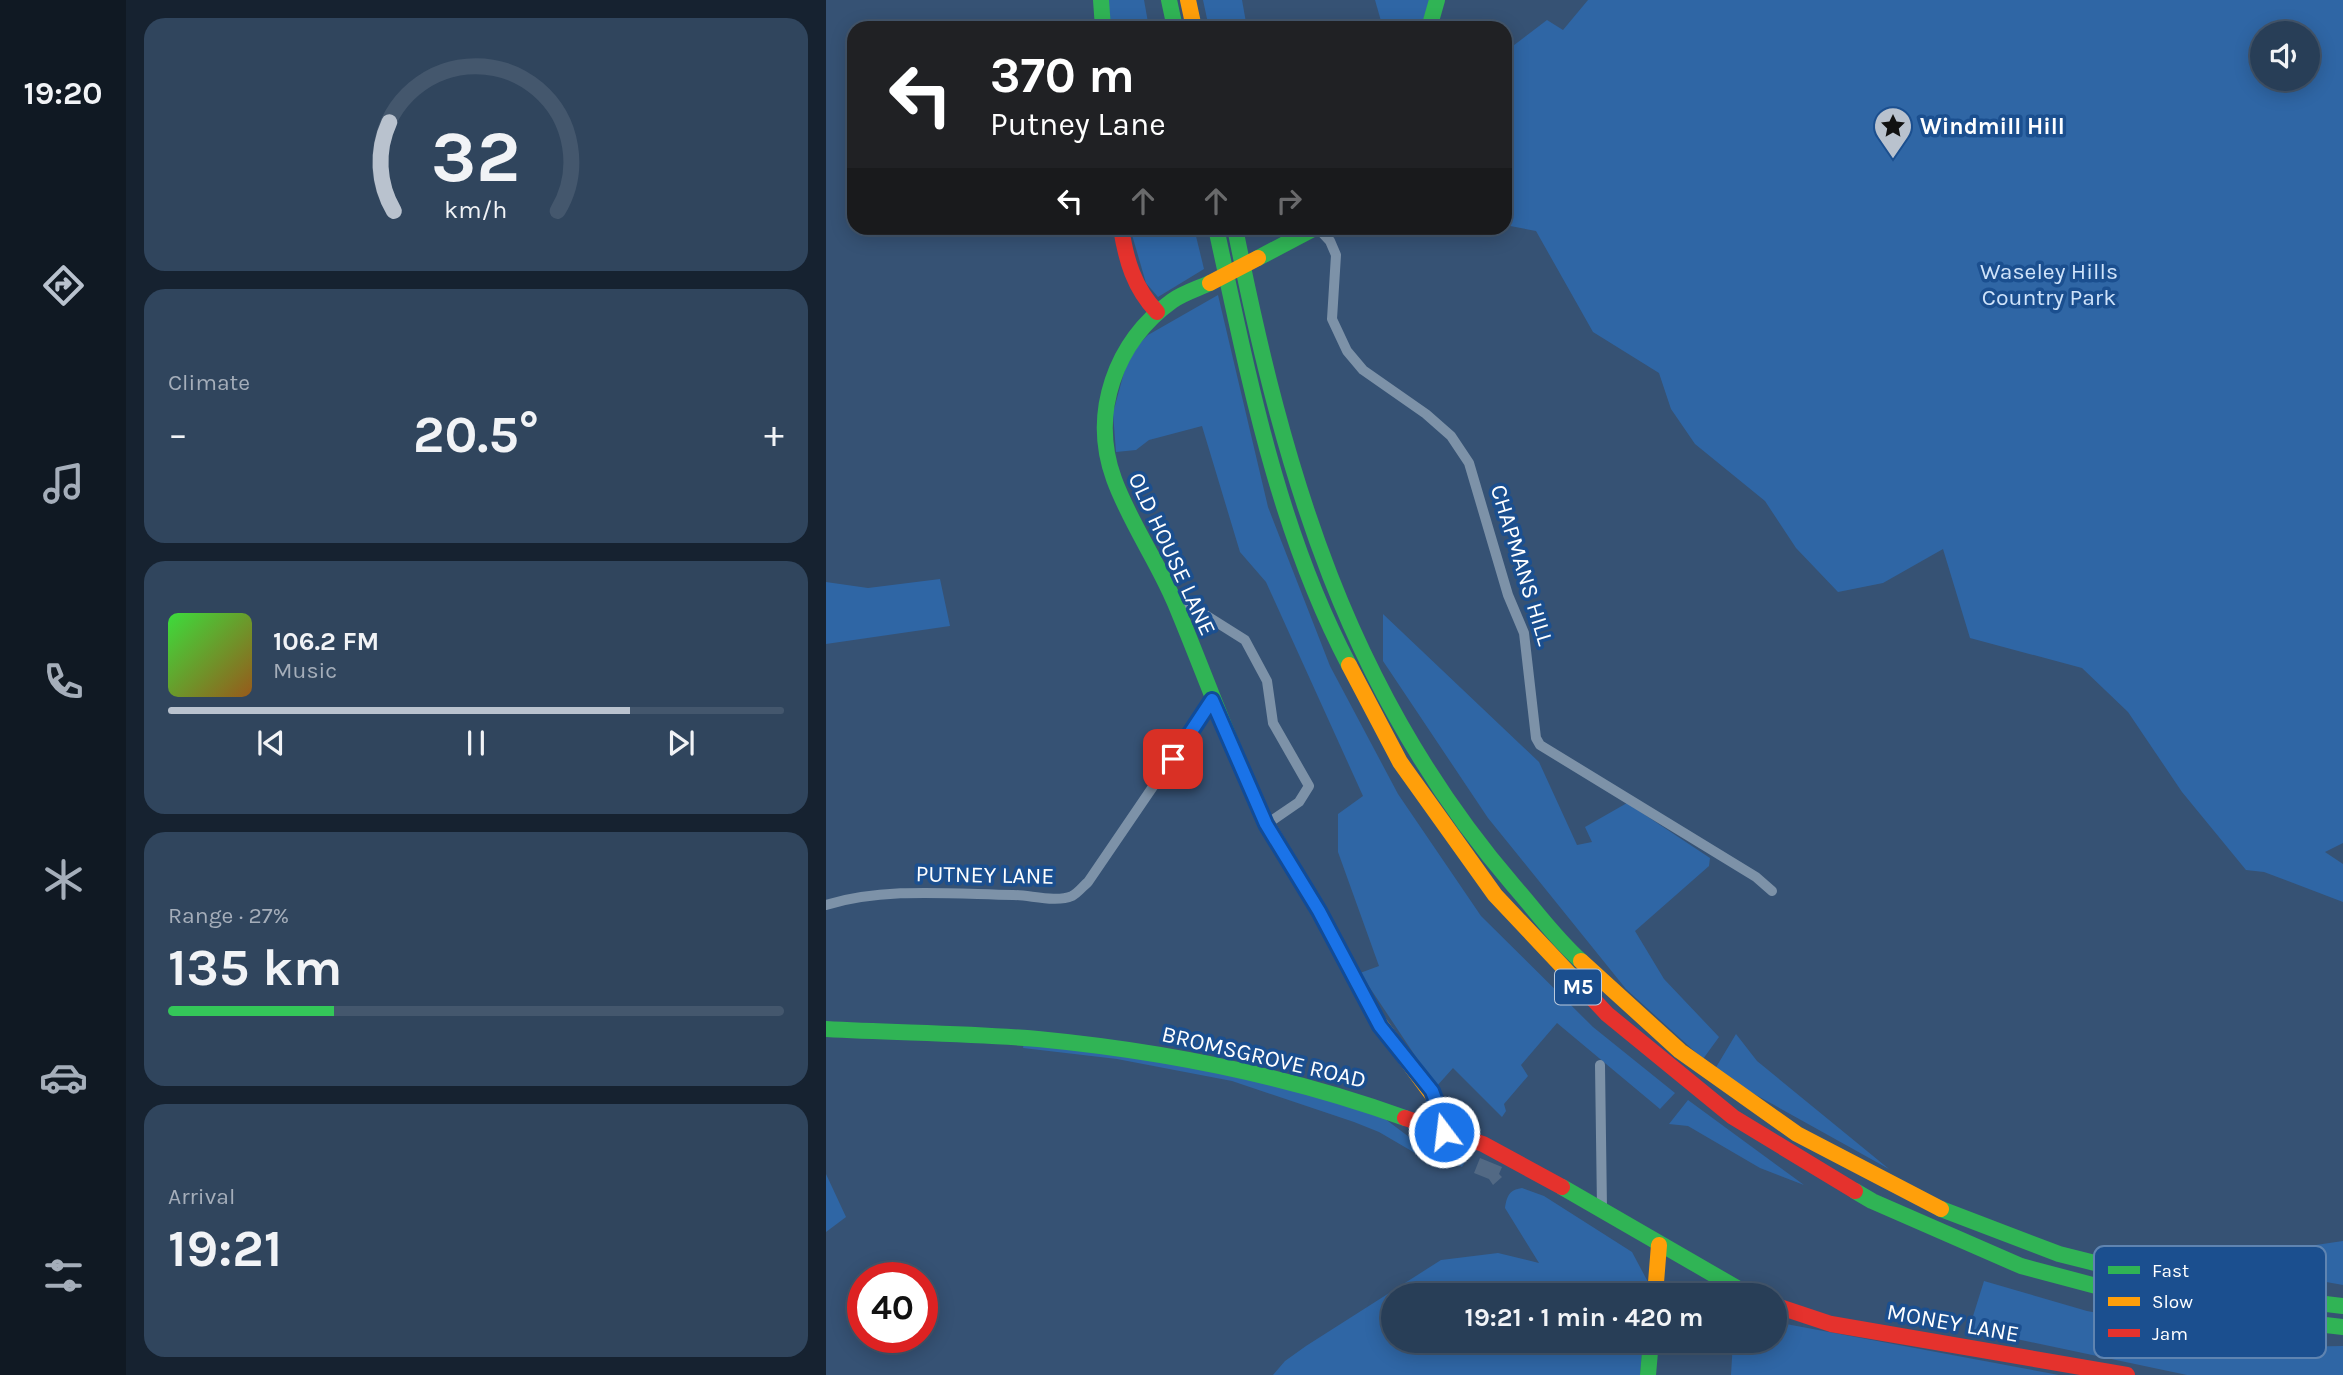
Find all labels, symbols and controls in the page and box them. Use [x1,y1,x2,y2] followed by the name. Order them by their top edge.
[2250,21,2320,91] map controls
[2250,21,2320,91] button: sound
[990,47,1135,104] text: 370 m
[875,49,966,140] icon: left
[23,75,103,112] text: 19:20
[1872,105,1914,160] place icon: Windmill Hill
[990,106,1166,143] text: Putney Lane
[1920,113,2065,140] place label: Windmill Hill
[431,114,521,199] text: 32
[1051,182,1089,220] icon: left
[1124,182,1162,220] icon: ahead
[1197,182,1235,220] icon: ahead
[1270,182,1308,220] icon: right
[444,195,508,224] text: km/h
[1980,258,2118,311] park label: Waseley Hills Country Park
[39,261,88,310] icon: directions
[168,369,250,396] text: Climate
[413,404,539,465] text: 20.5°
[168,412,188,457] text: −
[764,412,784,457] text: +
[39,459,88,508] icon: music
[1122,468,1222,640] street label: OLD HOUSE LANE
[1485,481,1559,649] street label: CHAPMANS HILL
[273,626,379,657] text: 106.2 FM
[39,657,88,706] icon: phone
[273,657,337,684] text: Music
[252,724,290,762] icon: previous
[457,724,495,762] icon: pause
[662,724,700,762] icon: next
[1143,729,1203,789] pin
[1154,740,1192,778] icon: arrive
[39,855,88,904] icon: climate
[915,860,1055,890] street label: PUTNEY LANE
[168,902,289,929] text: Range · 27%
[168,937,342,998] text: 135 km
[1555,970,1601,1004] road number: M5
[1159,1020,1369,1094] street label: BROMSGROVE ROAD
[39,1053,88,1102] icon: car
[1407,1095,1481,1169] position arrow
[168,1183,235,1210] text: Arrival
[168,1218,282,1279] text: 19:21
[2094,1246,2326,1358] legend
[39,1251,88,1300] icon: filters
[2152,1260,2189,1282] text: Fast
[847,1262,938,1353] speed limit sign: 40
[2152,1291,2193,1313] text: Slow
[1885,1298,2021,1348] street label: MONEY LANE
[1465,1302,1703,1333] text: 19:21 · 1 min · 420 m
[2152,1323,2188,1345] text: Jam

